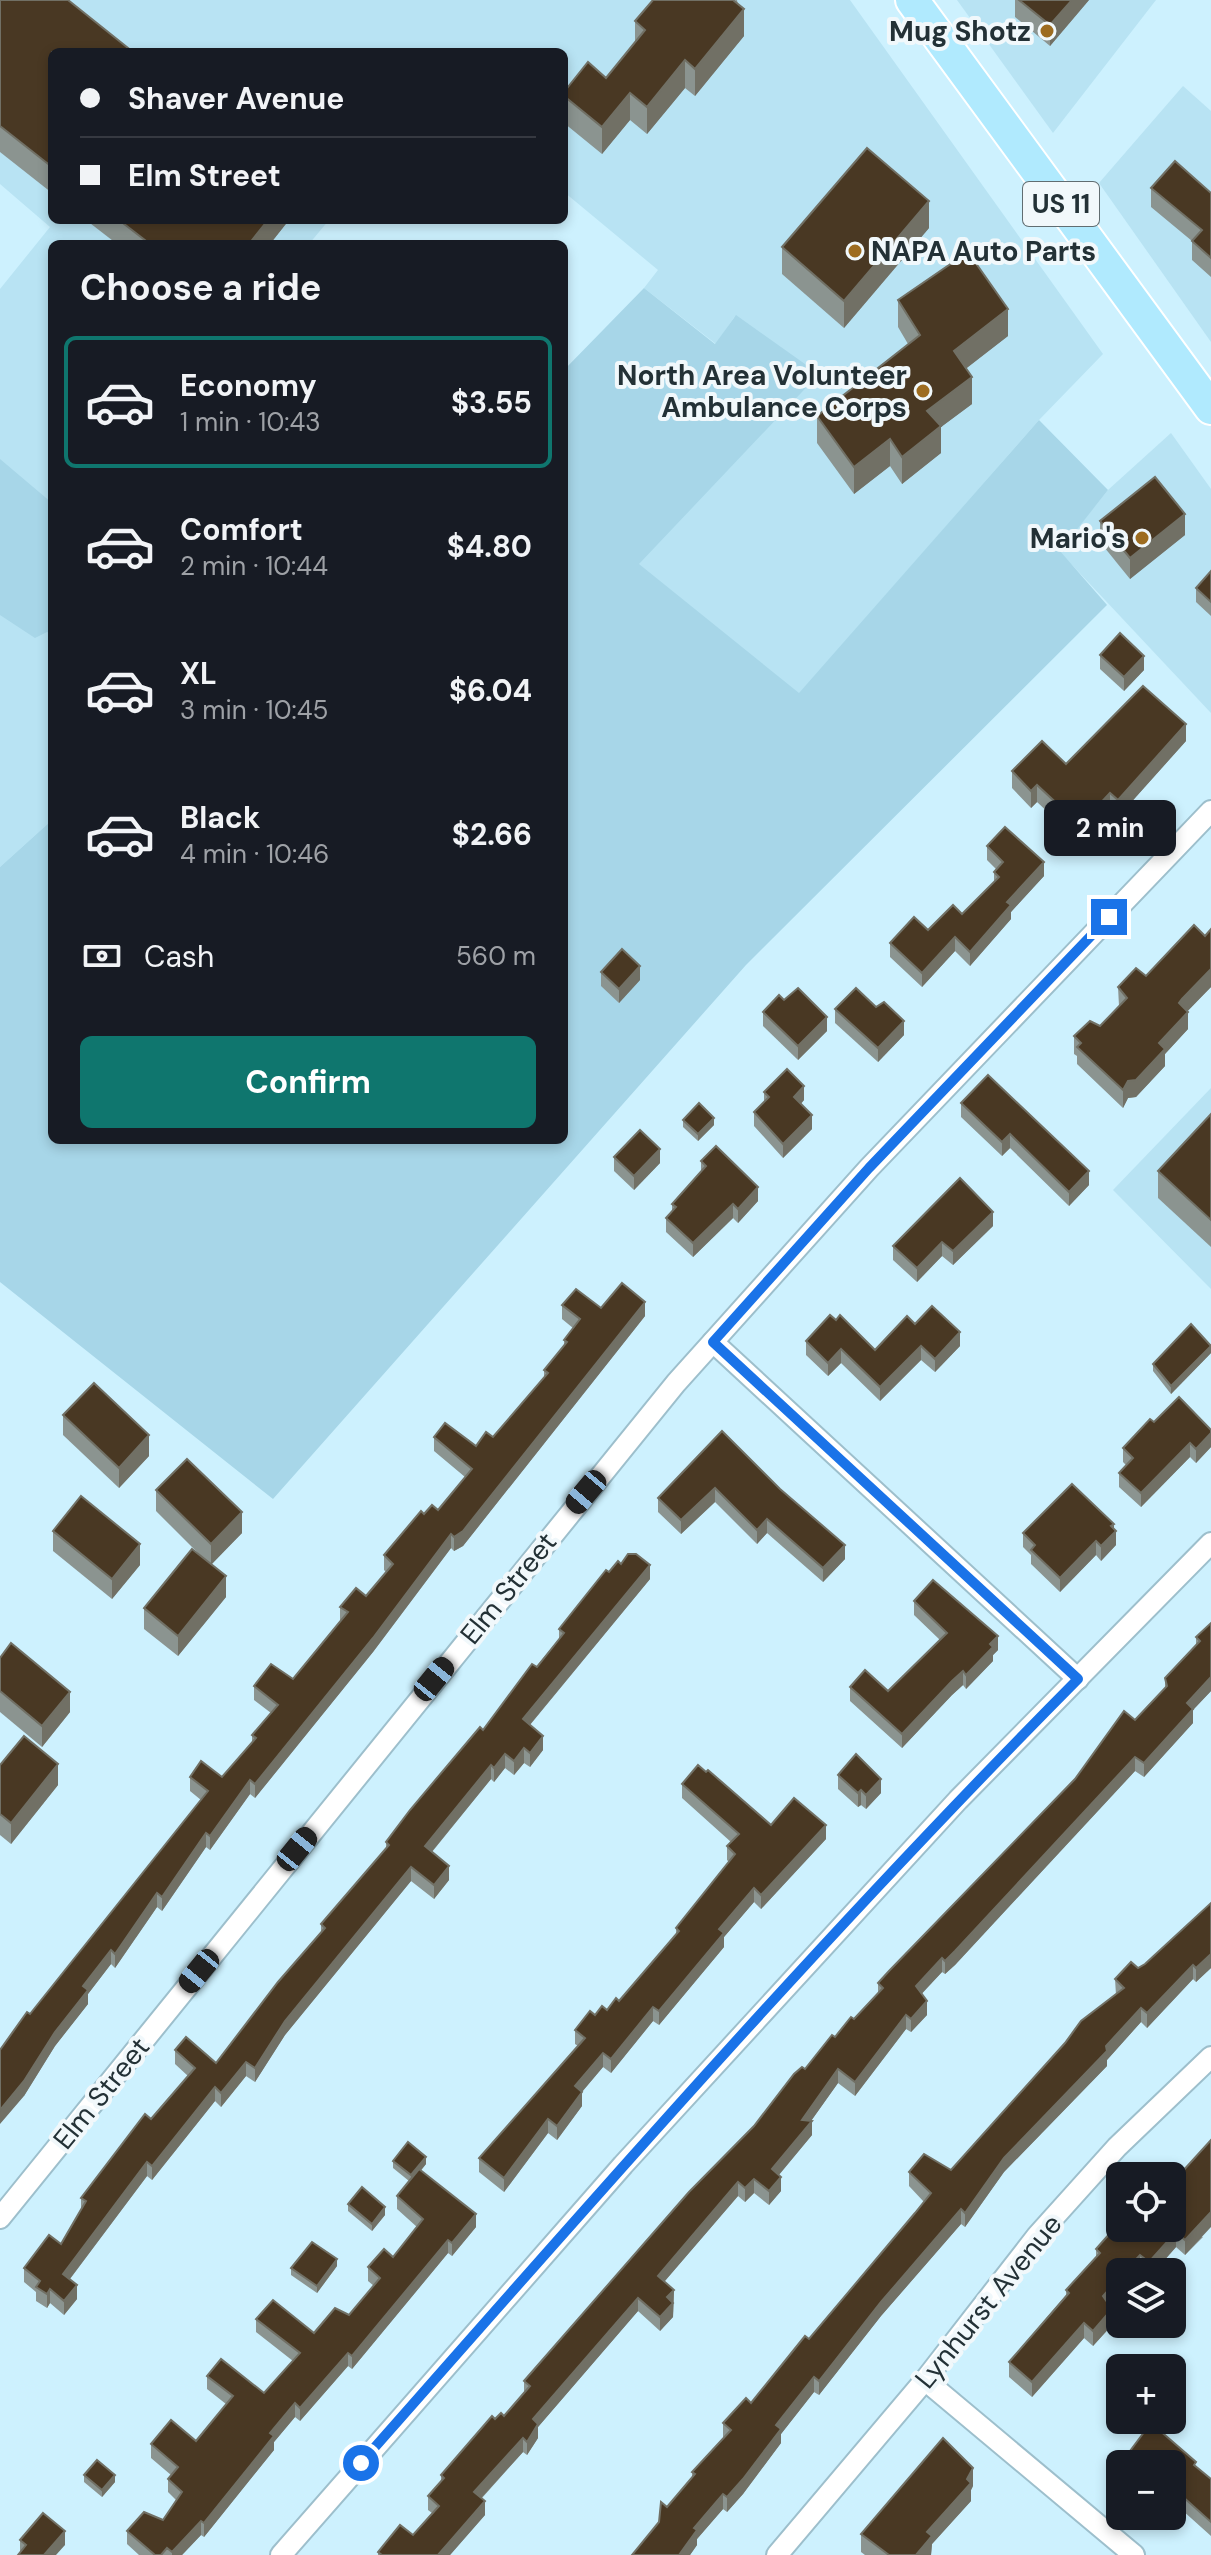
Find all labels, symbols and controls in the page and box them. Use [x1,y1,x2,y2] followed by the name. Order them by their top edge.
[889,13,1031,50] place label: Mug Shotz
[1038,22,1056,40] marker: Mug Shotz
[128,79,344,118] text: Shaver Avenue
[128,156,281,195] text: Elm Street
[1023,182,1099,226] road number: US 11
[871,233,1096,270] place label: NAPA Auto Parts
[846,242,864,260] marker: NAPA Auto Parts
[80,264,321,311] text: Choose a ride
[617,357,907,426] place label: North Area Volunteer Ambulance Corps
[84,366,156,438] icon: car
[180,366,317,405] text: Economy
[914,382,932,400] marker: North Area Volunteer Ambulance Corps
[451,383,532,422] text: $3.55
[180,405,321,439] text: 1 min · 10:43
[84,510,156,582] icon: car
[180,510,303,549] text: Comfort
[1030,520,1126,557] place label: Mario's
[447,527,532,566] text: $4.80
[1133,529,1151,547] marker: Mario's
[180,549,328,583] text: 2 min · 10:44
[84,654,156,726] icon: car
[180,654,217,693] text: XL
[449,671,532,710] text: $6.04
[180,693,328,727] text: 3 min · 10:45
[84,798,156,870] icon: car
[180,798,260,837] text: Black
[1043,801,1175,857] callout: 2 min
[1076,811,1144,845] text: 2 min
[452,815,532,854] text: $2.66
[180,837,329,871] text: 4 min · 10:46
[1091,899,1127,935] route end
[80,934,124,978] icon: cash
[144,937,214,976] text: Cash
[456,939,536,973] text: 560 m
[80,1036,536,1128] button: Confirm
[561,1466,611,1518] car
[452,1525,565,1652] street label: Elm Street
[410,1653,458,1705] car
[273,1823,321,1875] car
[175,1945,223,1997] car
[45,2030,158,2157] street label: Elm Street
[1106,2162,1186,2530] map controls
[1106,2162,1186,2242] button: locate
[907,2206,1070,2396] street label: Lynhurst Avenue
[1106,2258,1186,2338] button: layers
[1106,2354,1186,2434] button: +
[343,2445,379,2481] route start
[1106,2450,1186,2530] button: −

